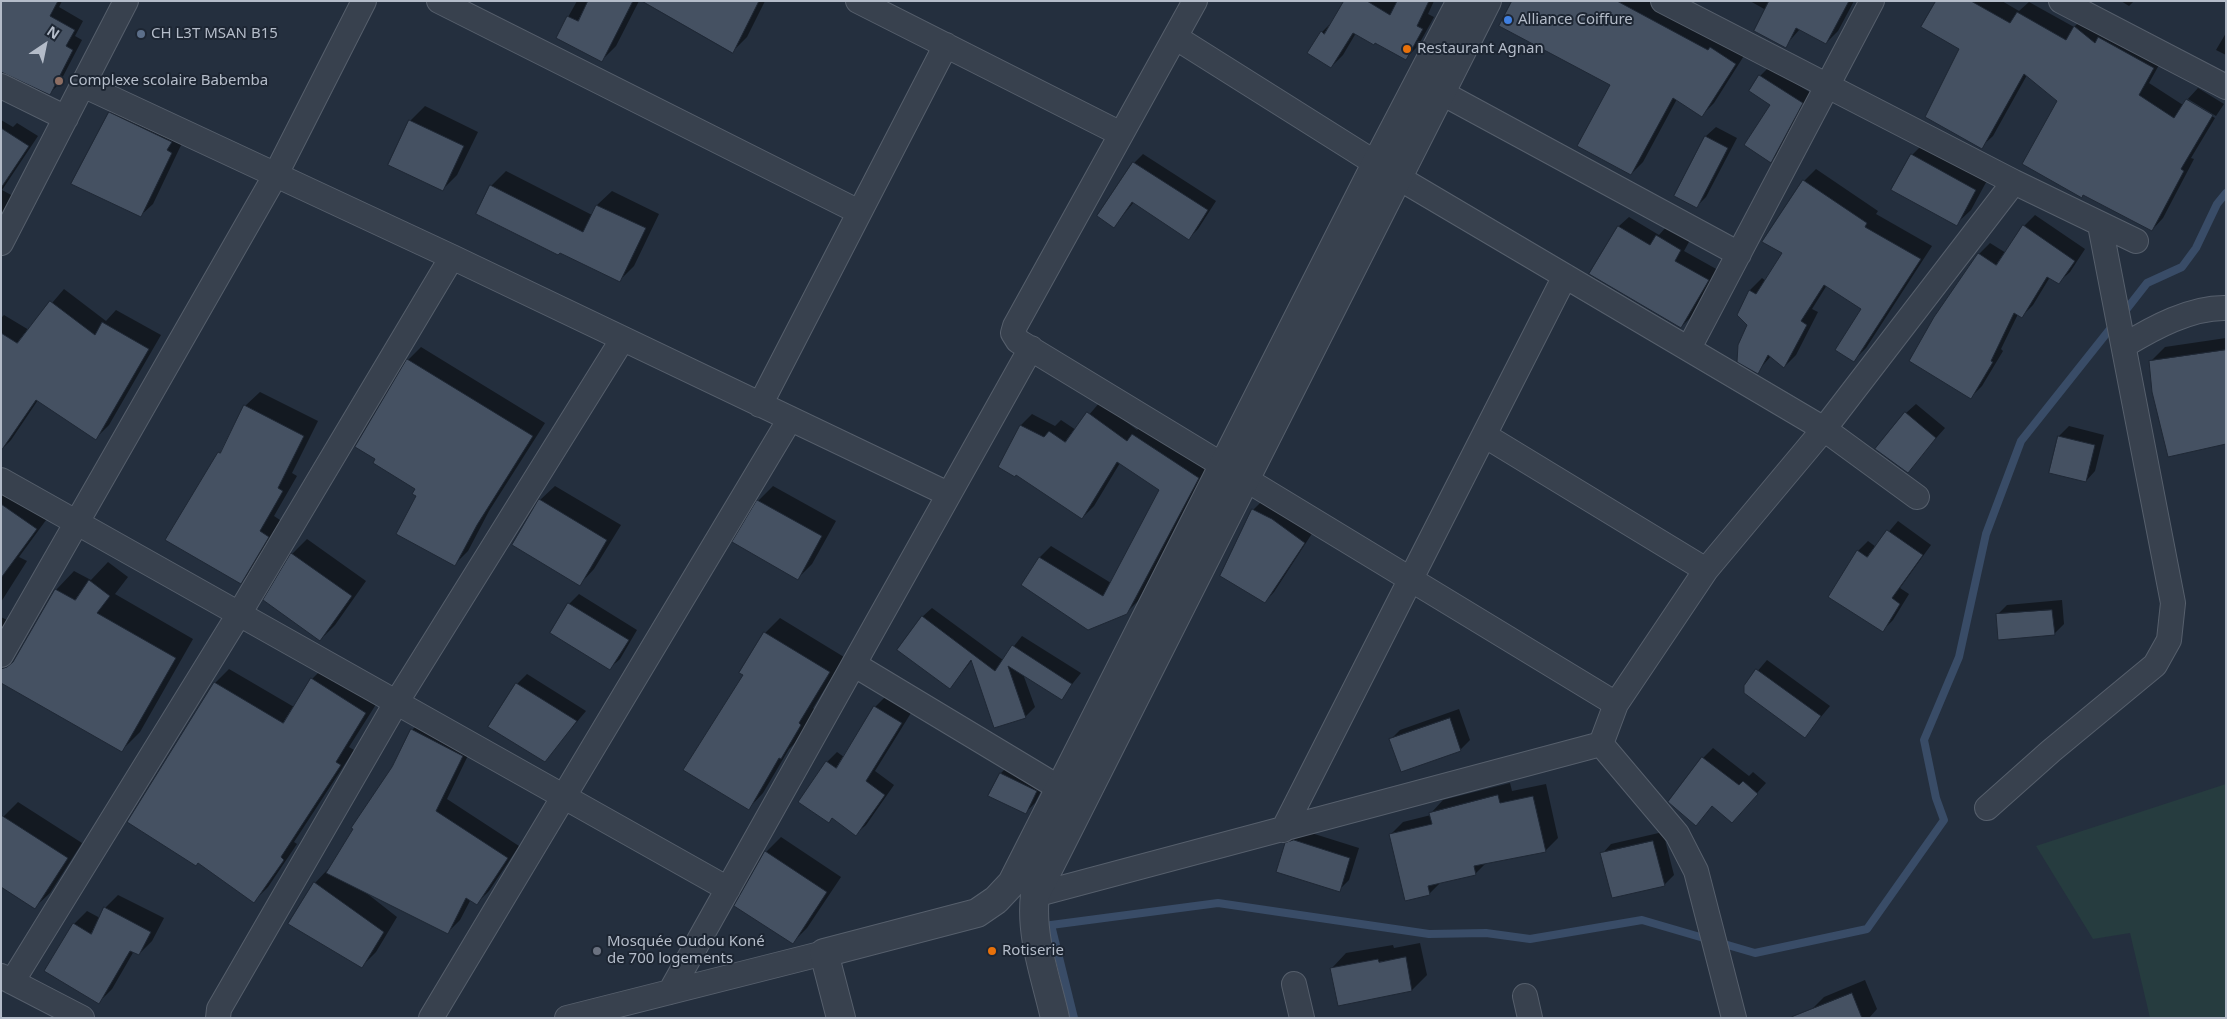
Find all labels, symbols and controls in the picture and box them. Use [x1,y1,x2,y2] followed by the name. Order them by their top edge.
[1518,11,1633,29] place label: Alliance Coiffure
[1502,14,1514,26] marker: Alliance Coiffure
[20,20,70,70] north arrow
[44,21,64,43] text: N
[151,25,278,43] place label: CH L3T MSAN B15
[135,28,147,40] marker: CH L3T MSAN B15
[1417,40,1544,58] place label: Restaurant Agnan
[1401,43,1413,55] marker: Restaurant Agnan
[69,72,268,90] place label: Complexe scolaire Babemba
[53,75,65,87] marker: Complexe scolaire Babemba
[607,933,765,968] place label: Mosquée Oudou Koné de 700 logements
[1002,942,1064,960] place label: Rotiserie
[591,945,603,957] marker: Mosquée Oudou Koné de 700 logements
[986,945,998,957] marker: Rotiserie

